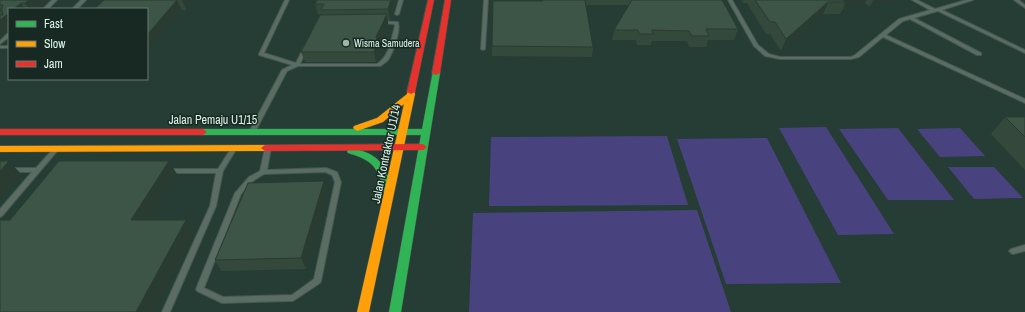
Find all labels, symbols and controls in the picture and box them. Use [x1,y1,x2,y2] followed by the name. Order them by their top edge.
[8,8,148,80] legend
[44,16,63,32] text: Fast
[44,36,66,52] text: Slow
[354,37,420,50] place label: Wisma Samudera
[341,38,351,48] marker: Wisma Samudera
[44,56,63,72] text: Jam
[368,103,404,205] street label: Jalan Kontraktor U1/14
[169,112,258,128] street label: Jalan Pemaju U1/15

